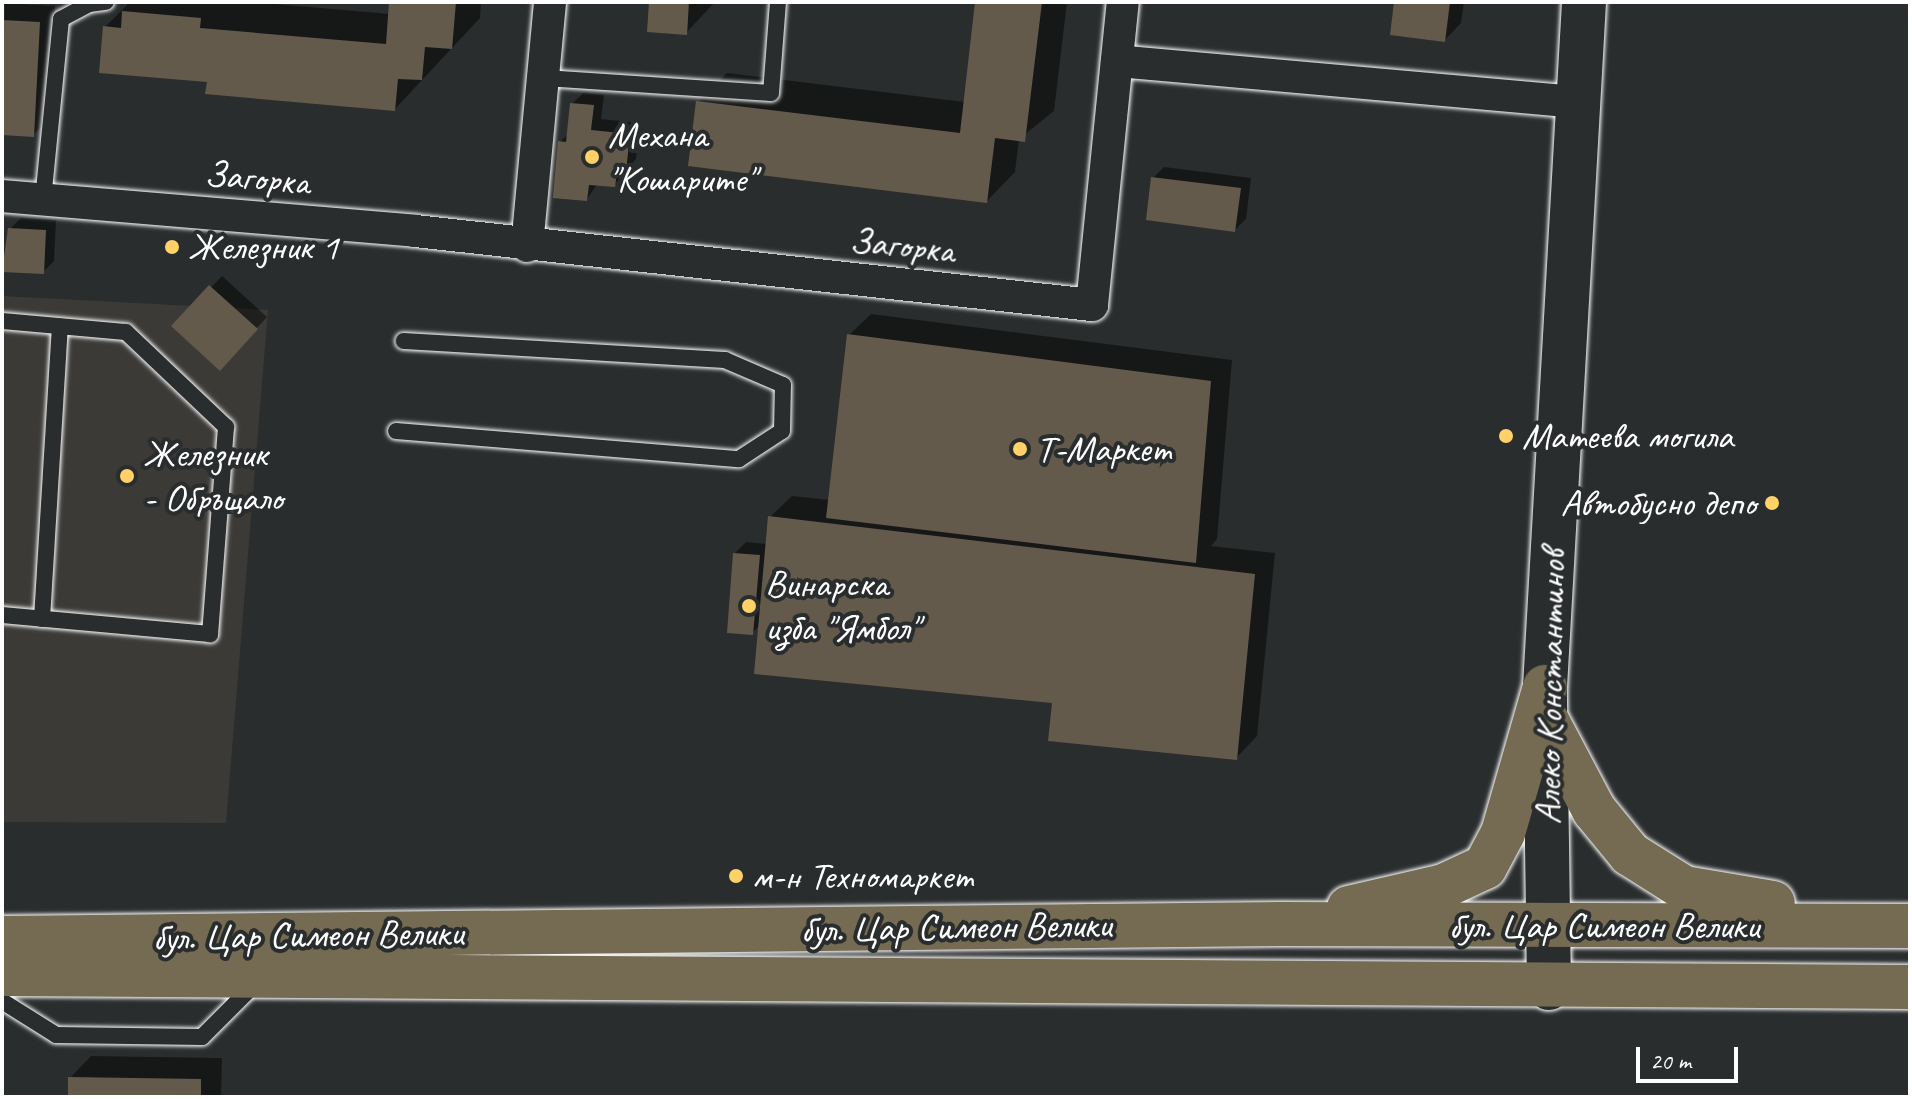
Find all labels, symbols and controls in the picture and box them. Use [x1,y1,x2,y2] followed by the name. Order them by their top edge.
[608,112,755,202] place label: Механа "Кошарите"
[583,148,601,166] marker: Механа "Кошарите"
[203,151,311,205] street label: Загорка
[847,217,957,273] street label: Загорка
[188,224,338,270] place label: Железник 1
[163,238,181,256] marker: Железник 1
[1522,413,1736,459] place label: Матеева могила
[1036,426,1172,472] place label: Т-Маркет
[1497,427,1515,445] marker: Матеева могила
[143,431,283,520] place label: Железник - Обръщало
[1011,440,1029,458] marker: Т-Маркет
[118,467,136,485] marker: Железник - Обръщало
[1558,480,1756,526] place label: Автобусно депо
[1763,494,1781,512] marker: Автобусно депо
[1525,551,1575,823] street label: Алеко Константинов
[765,561,918,650] place label: Винарска изба "Ямбол"
[740,597,758,615] marker: Винарска изба "Ямбол"
[752,853,974,899] place label: м-н Техномаркет
[727,867,745,885] marker: м-н Техномаркет
[802,902,1110,952] street label: бул. Цар Симеон Велики
[1451,903,1757,949] street label: бул. Цар Симеон Велики
[154,910,462,960] street label: бул. Цар Симеон Велики
[1640,1031,1742,1081] scale bar
[1650,1046,1691,1076] text: 20 m

